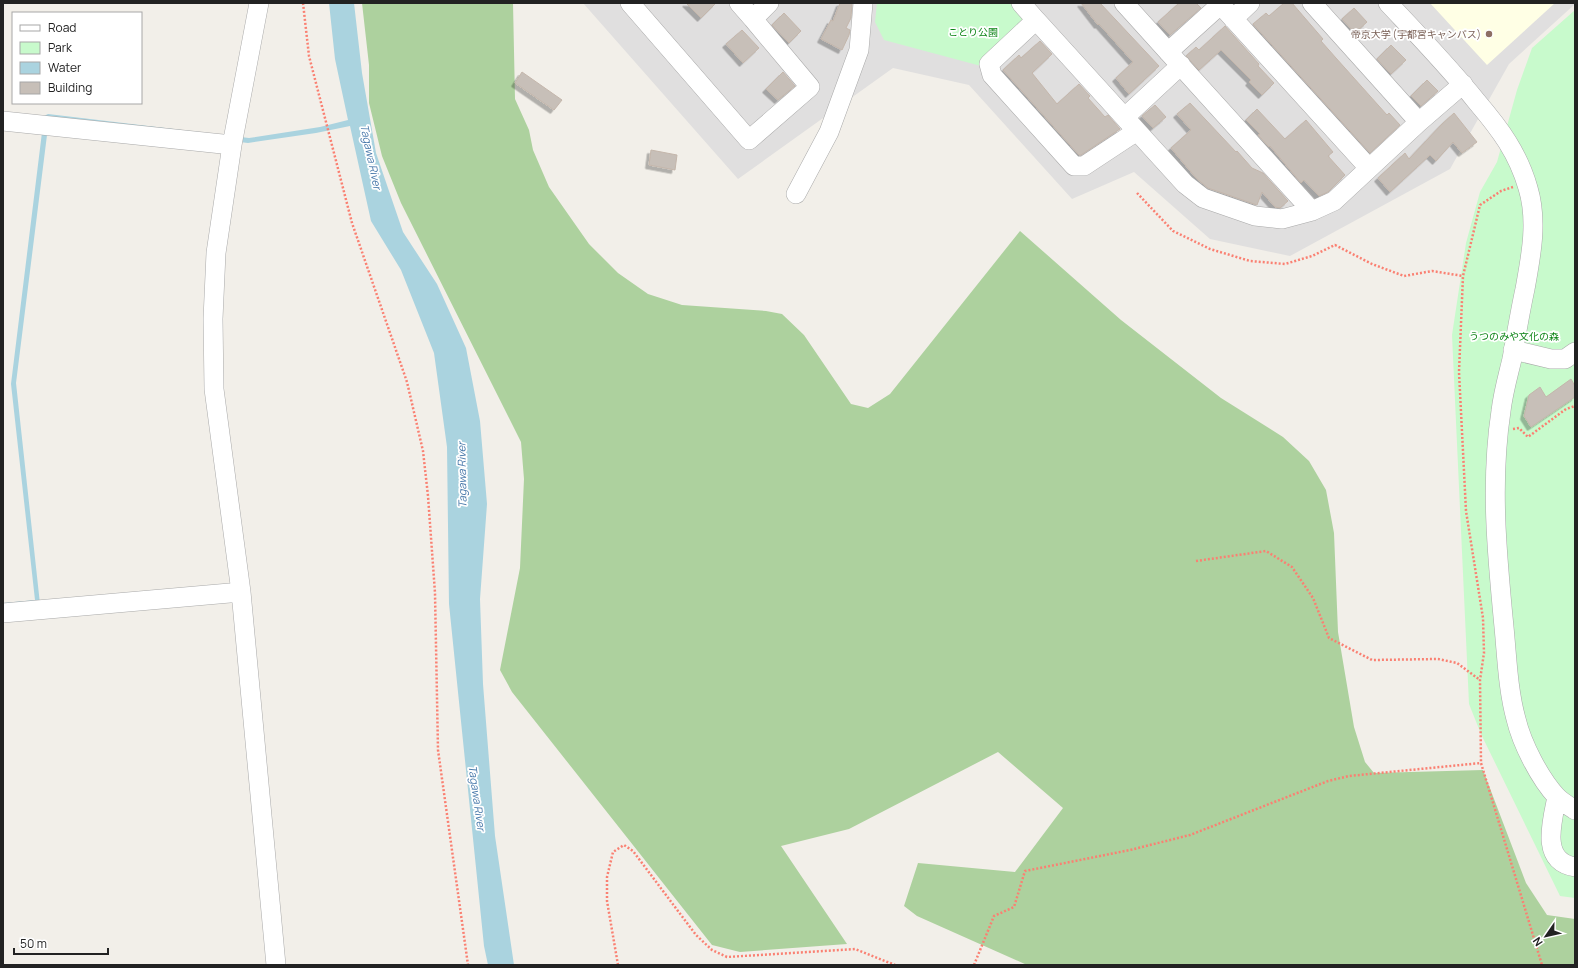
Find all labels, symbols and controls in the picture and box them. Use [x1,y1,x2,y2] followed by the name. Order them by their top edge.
[12,12,142,104] legend
[48,19,76,36] text: Road
[948,25,998,39] park label: ことり公園
[1350,27,1481,41] place label: 帝京大学 (宇都宮キャンパス)
[1484,29,1494,39] marker: 帝京大学 (宇都宮キャンパス)
[48,39,73,56] text: Park
[48,59,82,76] text: Water
[48,79,92,96] text: Building
[357,123,386,193] water label: Tagawa River
[1469,329,1559,343] park label: うつのみや文化の森
[453,440,470,508] water label: Tagawa River
[465,764,490,834] water label: Tagawa River
[1526,916,1566,956] north arrow
[14,930,108,956] scale bar
[1529,934,1546,949] text: N
[20,935,47,952] text: 50 m

